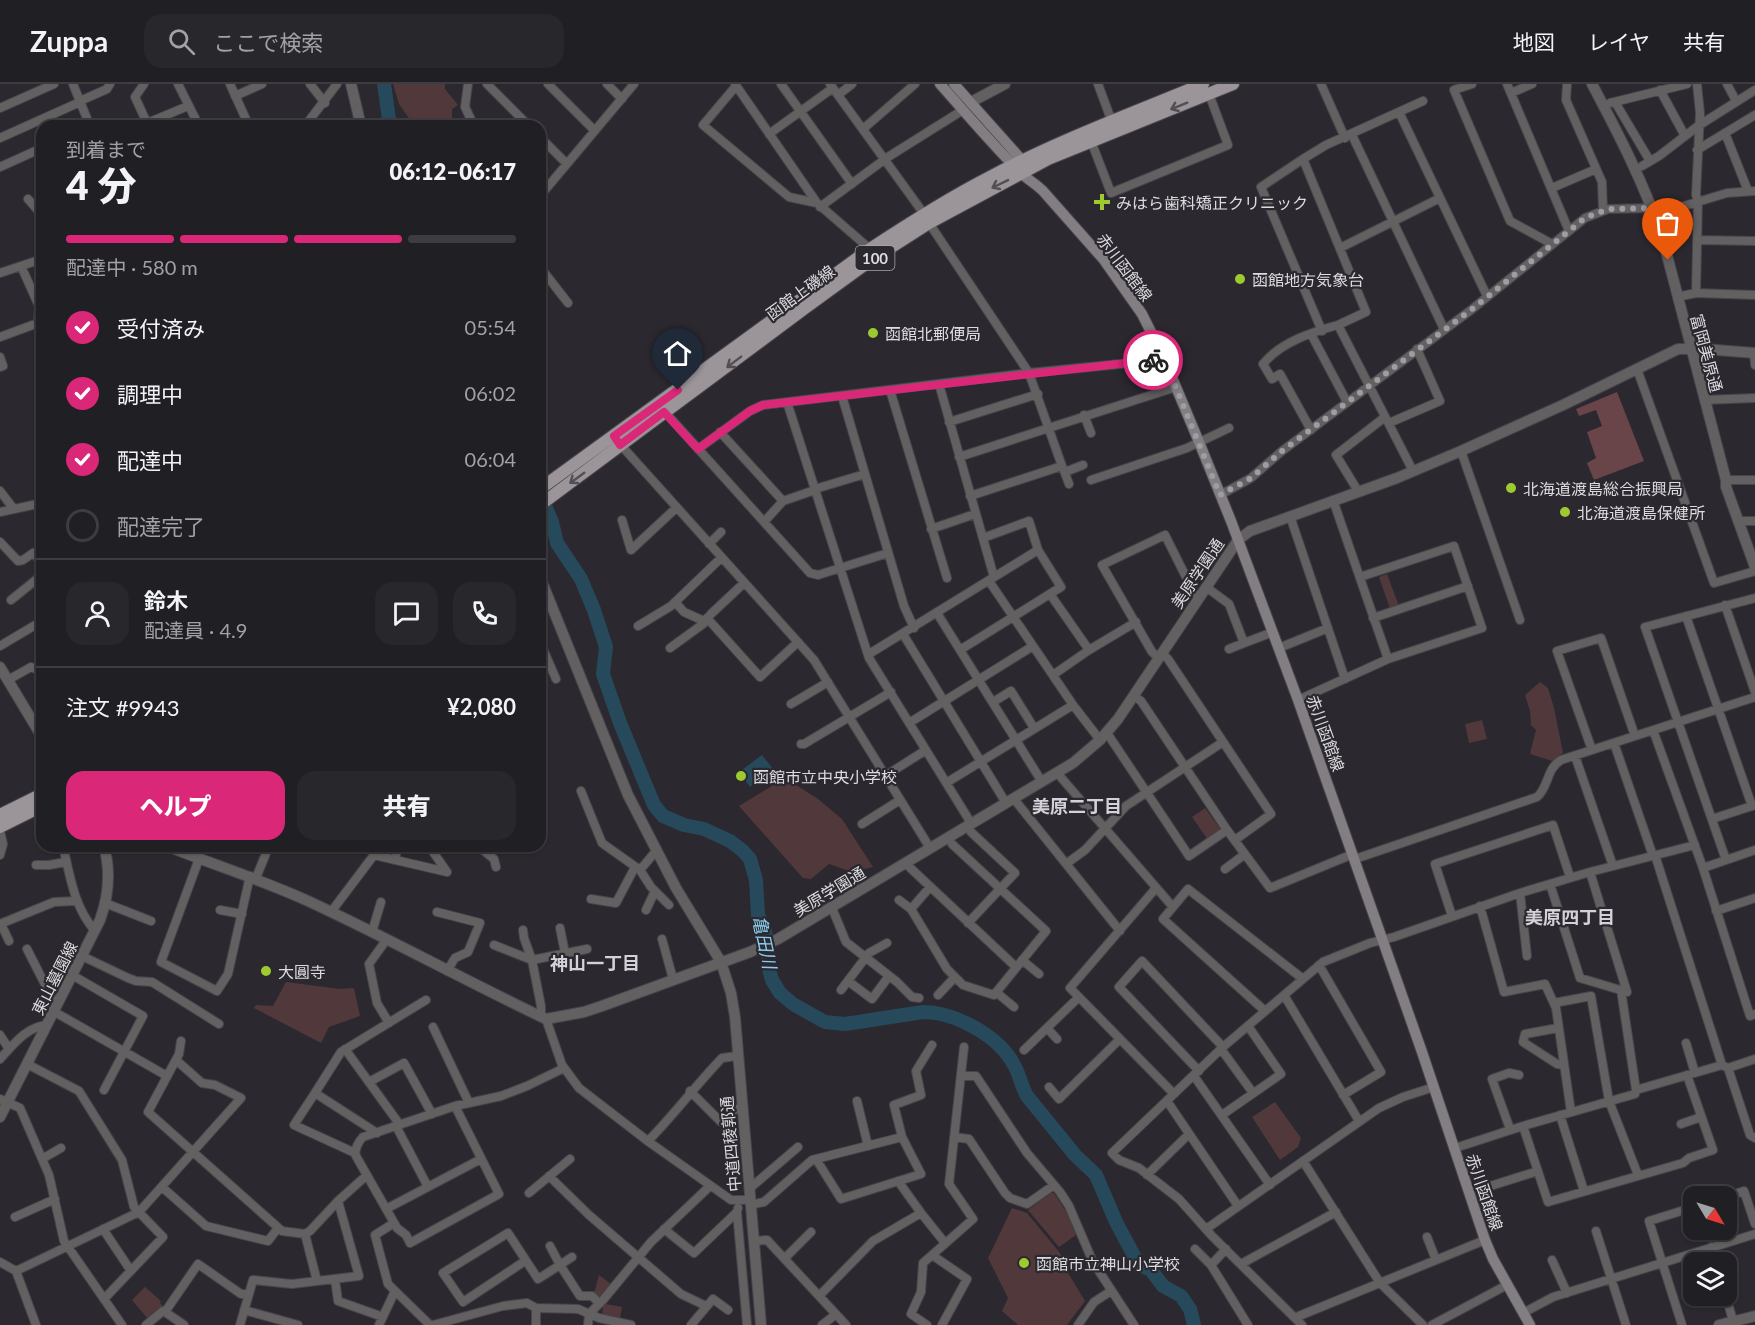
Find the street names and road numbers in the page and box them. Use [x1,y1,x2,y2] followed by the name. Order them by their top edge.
[1093,229,1157,305] street label: 赤川函館線
[856,246,894,270] road number: 100
[762,261,838,323] street label: 函館上磯線
[1687,312,1727,394] street label: 富岡美原通
[1167,535,1227,611] street label: 美原学園通
[1303,692,1349,774] street label: 赤川函館線
[790,862,868,920] street label: 美原学園通
[27,938,81,1018] street label: 東山墓園線
[716,1095,744,1193] street label: 中道四稜郭通
[1463,1151,1507,1233] street label: 赤川函館線

